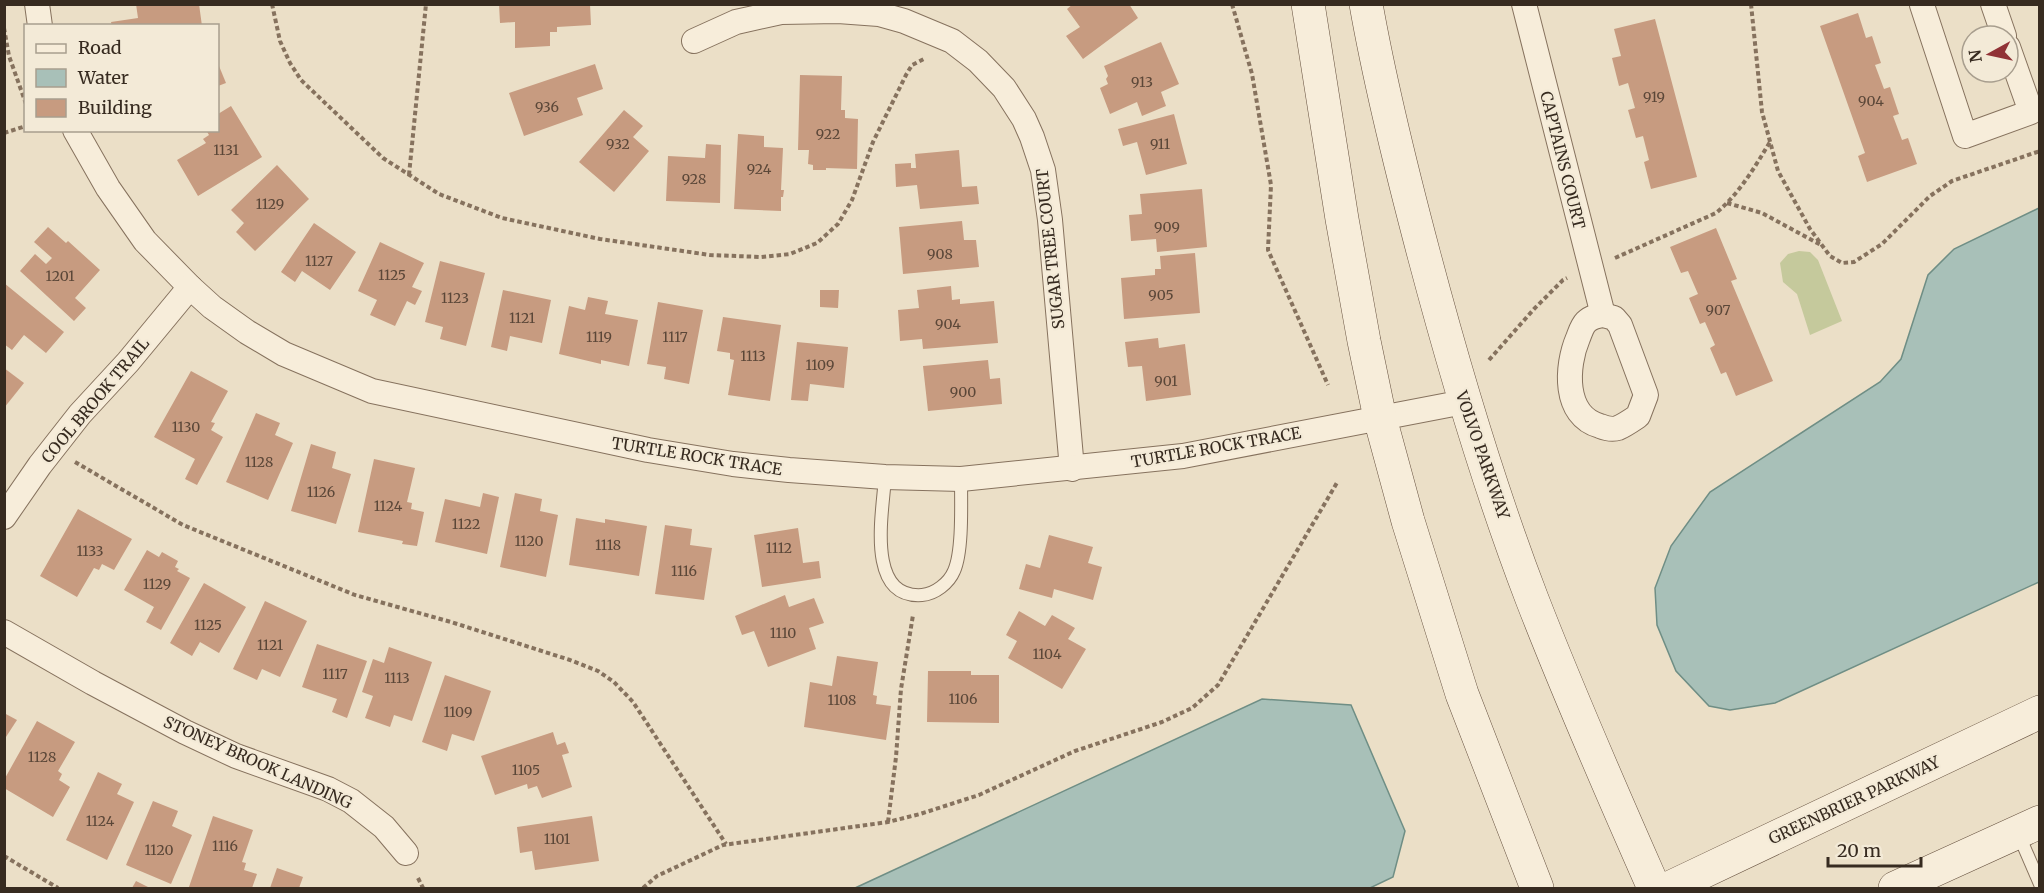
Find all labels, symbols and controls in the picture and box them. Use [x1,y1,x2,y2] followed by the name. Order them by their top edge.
[24,24,219,132] legend
[1960,24,2020,84] north arrow
[78,36,122,59] text: Road
[1964,48,1986,64] text: N
[77,66,129,89] text: Water
[1131,73,1153,91] house number: 913
[1643,88,1665,106] house number: 919
[1536,89,1590,231] street label: CAPTAINS COURT
[1858,92,1884,110] house number: 904
[78,96,152,119] text: Building
[535,98,559,116] house number: 936
[816,125,840,143] house number: 922
[606,135,630,153] house number: 932
[1150,135,1170,153] house number: 911
[213,141,239,159] house number: 1131
[747,160,772,178] house number: 924
[1032,168,1068,330] street label: SUGAR TREE COURT
[682,170,706,188] house number: 928
[256,195,284,213] house number: 1129
[1154,218,1180,236] house number: 909
[927,245,953,263] house number: 908
[305,252,333,270] house number: 1127
[378,266,406,284] house number: 1125
[45,267,75,285] house number: 1201
[1148,286,1174,304] house number: 905
[441,289,469,307] house number: 1123
[1705,301,1731,319] house number: 907
[509,309,535,327] house number: 1121
[935,315,961,333] house number: 904
[586,328,612,346] house number: 1119
[662,328,688,346] house number: 1117
[37,333,153,467] street label: COOL BROOK TRAIL
[740,347,766,365] house number: 1113
[805,356,835,374] house number: 1109
[1154,372,1178,390] house number: 901
[950,383,976,401] house number: 900
[1451,387,1515,522] street label: VOLVO PARKWAY
[172,418,200,436] house number: 1130
[1129,422,1303,472] street label: TURTLE ROCK TRACE
[610,433,784,479] street label: TURTLE ROCK TRACE
[245,453,273,471] house number: 1128
[307,483,335,501] house number: 1126
[374,497,403,515] house number: 1124
[452,515,480,533] house number: 1122
[514,532,544,550] house number: 1120
[595,536,621,554] house number: 1118
[766,539,792,557] house number: 1112
[76,542,104,560] house number: 1133
[671,562,697,580] house number: 1116
[143,575,171,593] house number: 1129
[194,616,222,634] house number: 1125
[770,624,796,642] house number: 1110
[257,636,283,654] house number: 1121
[1032,645,1062,663] house number: 1104
[322,665,348,683] house number: 1117
[384,669,410,687] house number: 1113
[948,690,978,708] house number: 1106
[828,691,856,709] house number: 1108
[443,703,473,721] house number: 1109
[161,711,356,813] street label: STONEY BROOK LANDING
[28,748,56,766] house number: 1128
[1765,751,1943,848] street label: GREENBRIER PARKWAY
[512,761,540,779] house number: 1105
[86,812,115,830] house number: 1124
[544,830,570,848] house number: 1101
[1828,830,1921,868] scale bar
[212,837,238,855] house number: 1116
[1837,839,1881,862] text: 20 m
[144,841,174,859] house number: 1120

